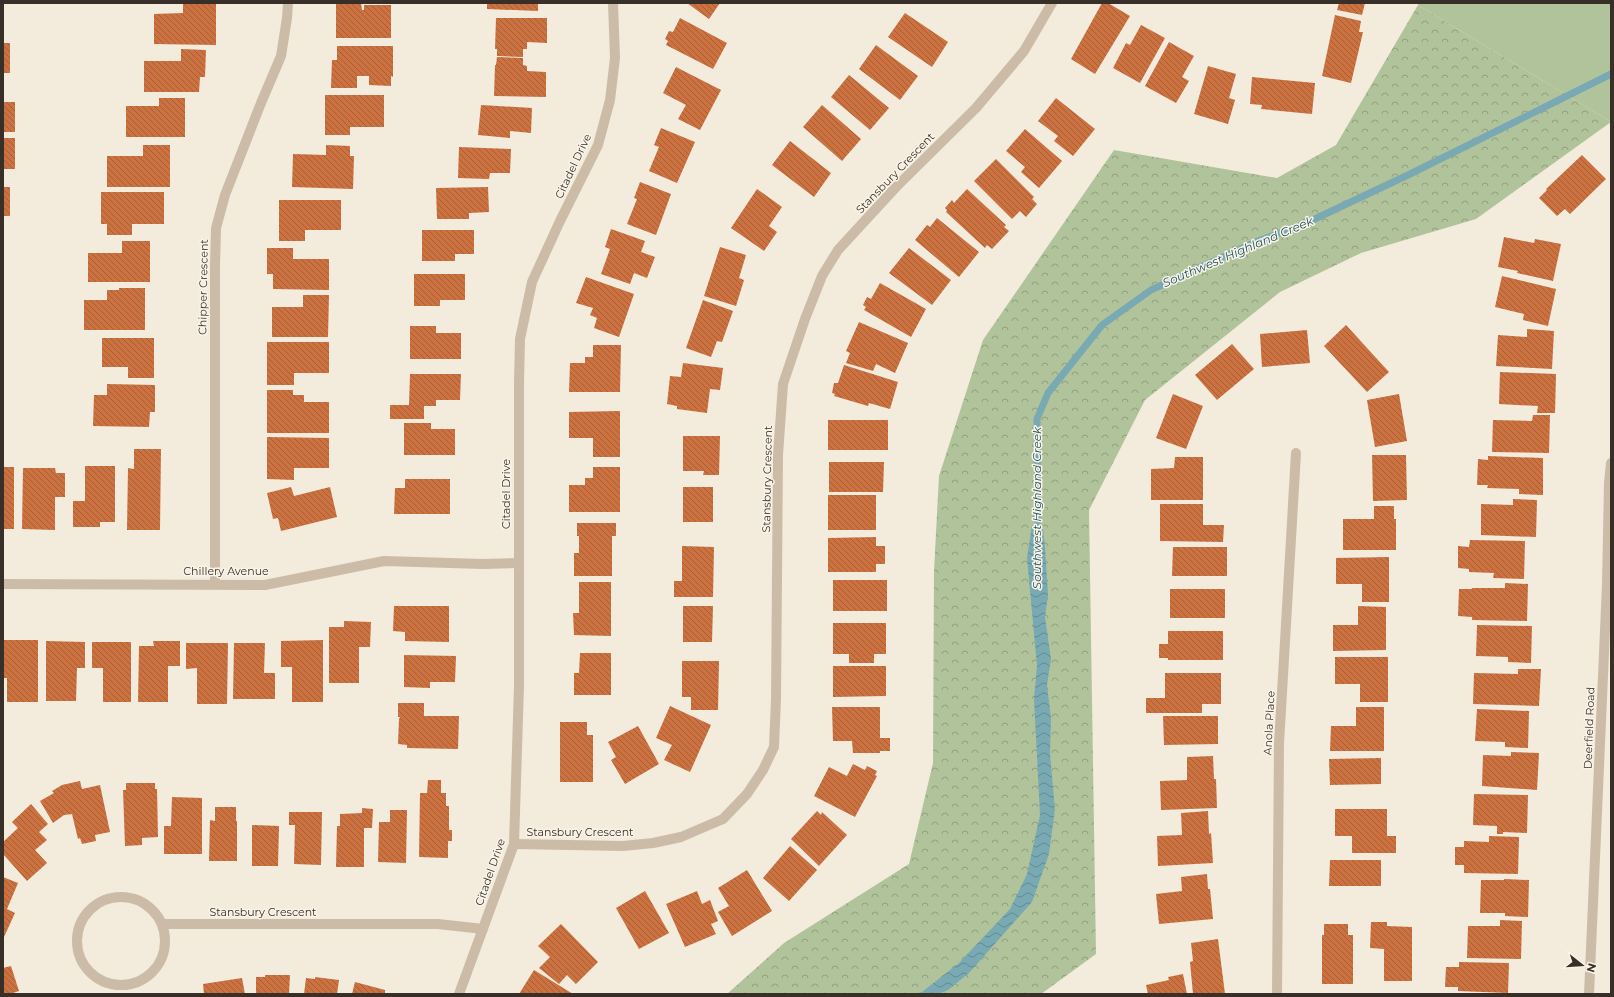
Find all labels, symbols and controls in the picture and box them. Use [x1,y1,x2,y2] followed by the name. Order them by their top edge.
[853,129,938,216] street label: Stansbury Crescent
[552,131,594,201] street label: Citadel Drive
[1160,213,1316,290] water label: Southwest Highland Creek
[195,238,211,335] street label: Chipper Crescent
[759,425,775,533] street label: Stansbury Crescent
[1029,426,1044,589] water label: Southwest Highland Creek
[499,459,513,529] street label: Citadel Drive
[183,564,269,578] street label: Chillery Avenue
[1581,687,1597,769] street label: Deerfield Road
[1260,690,1278,756] street label: Anola Place
[526,825,634,839] street label: Stansbury Crescent
[472,836,508,907] street label: Citadel Drive
[209,905,317,919] street label: Stansbury Crescent
[1562,945,1602,985] north arrow
[1584,962,1600,974] text: N

